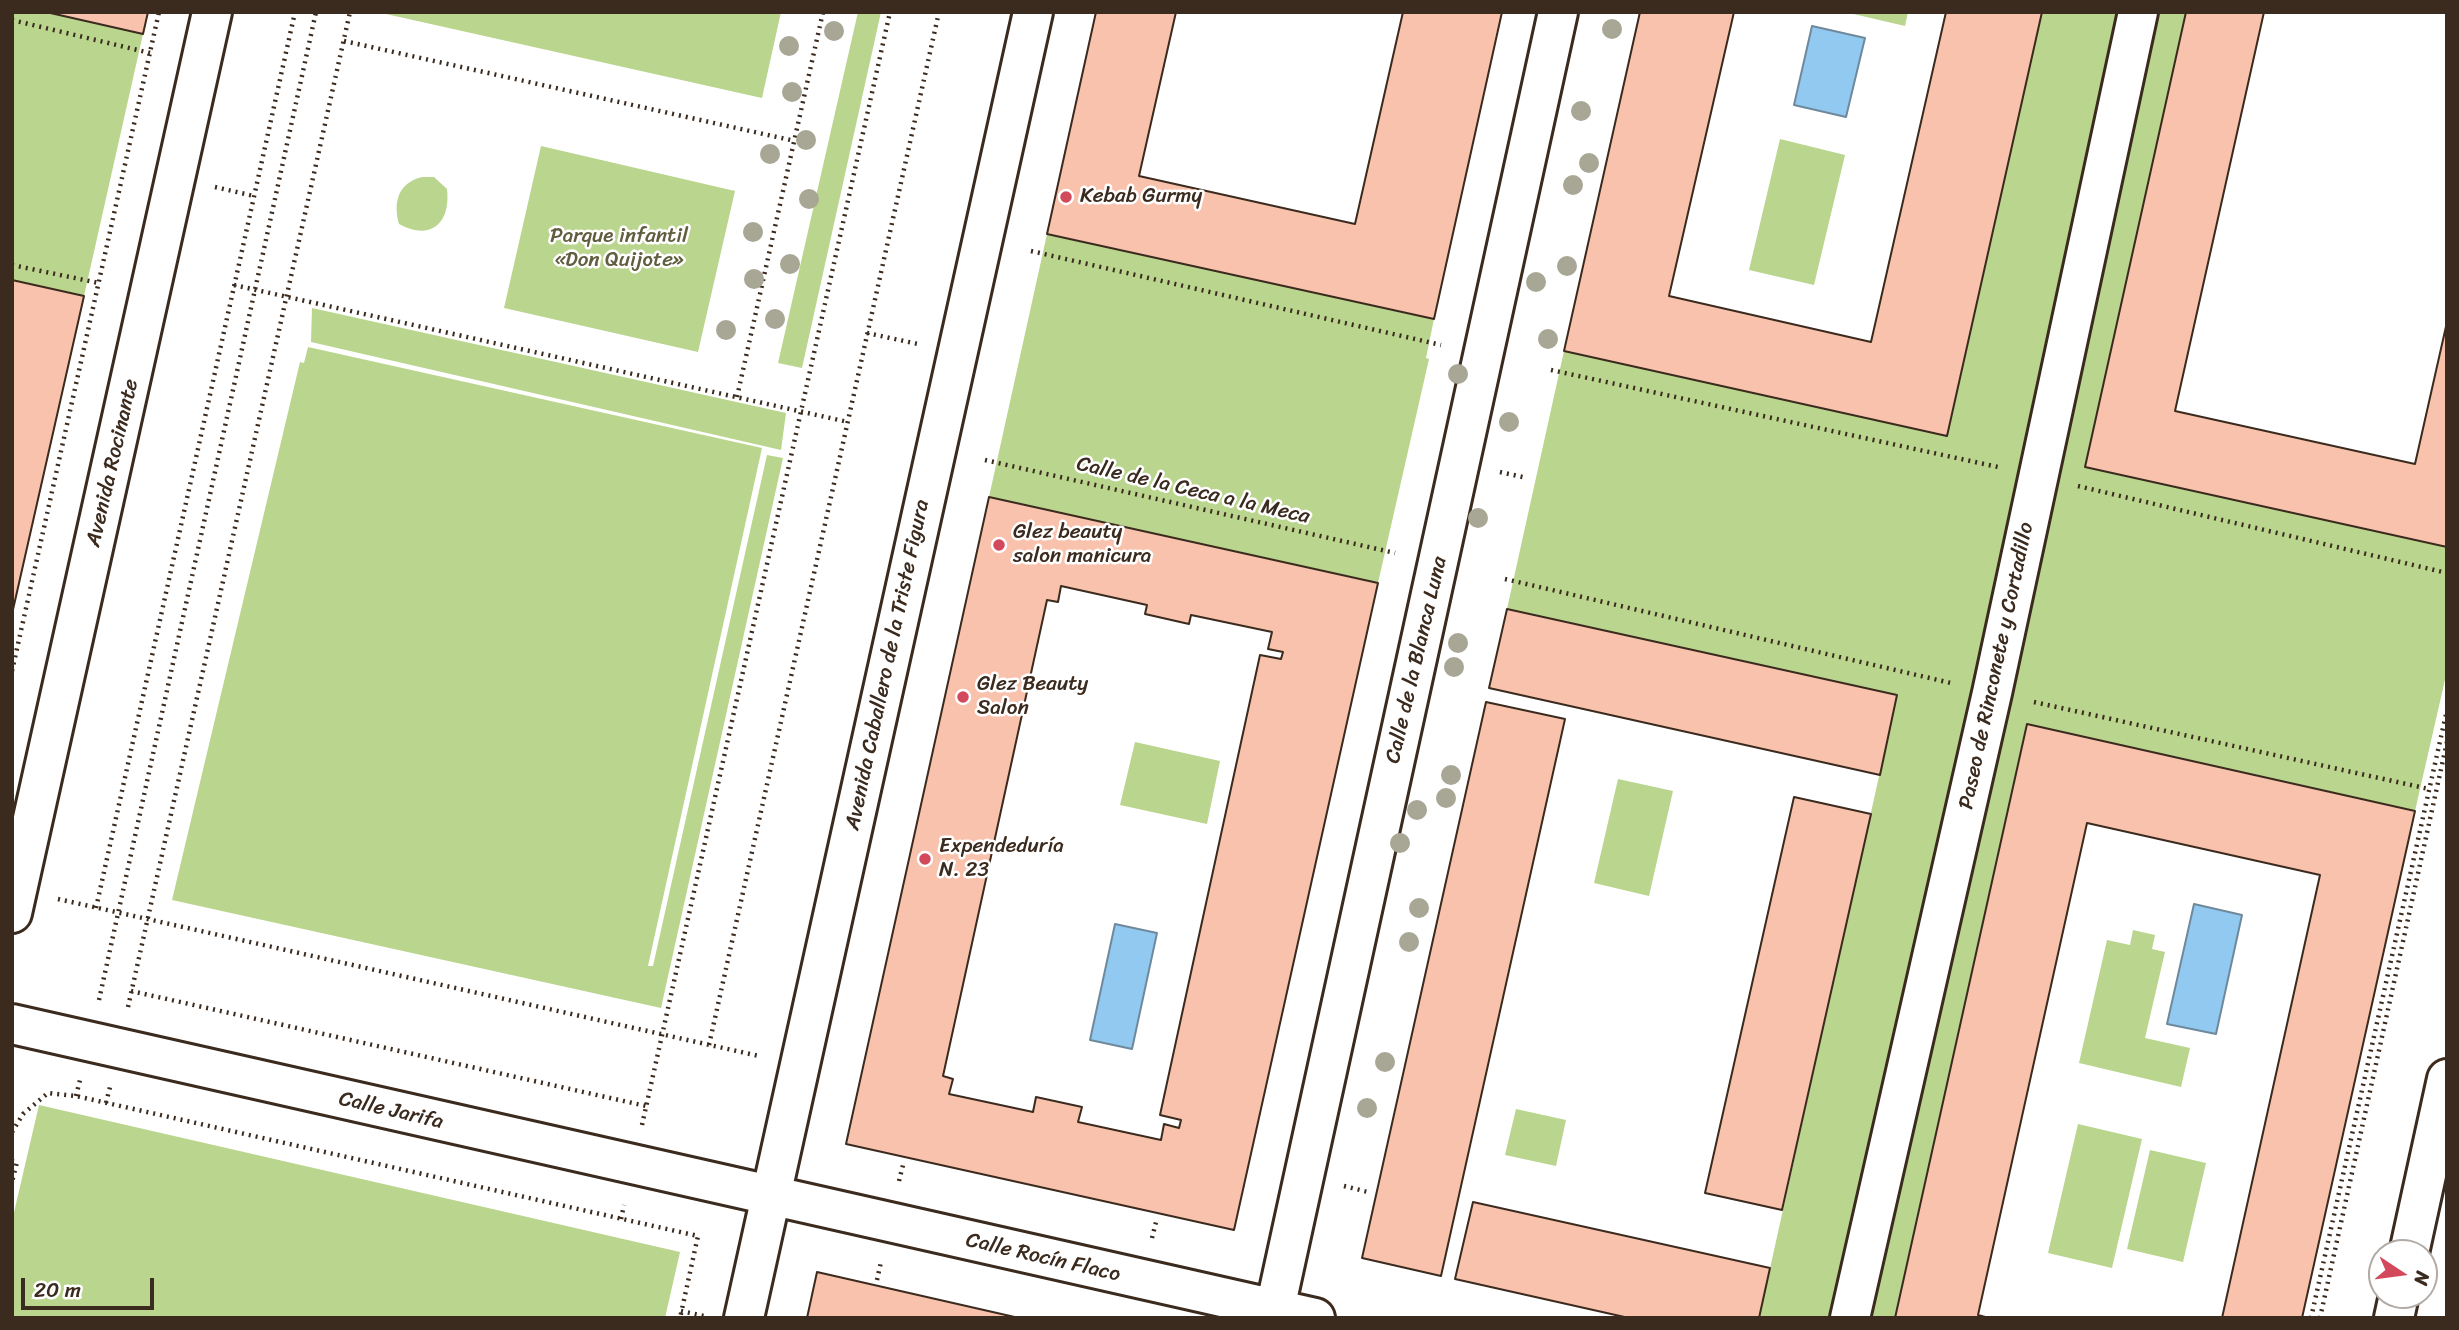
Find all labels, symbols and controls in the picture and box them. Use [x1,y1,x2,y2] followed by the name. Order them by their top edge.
[1080,184,1202,210] place label: Kebab Gurmy
[1058,189,1074,205] marker: Kebab Gurmy
[550,224,688,274] park label: Parque infantil «Don Quijote»
[81,377,145,549] street label: Avenida Rocinante
[1074,452,1312,530] street label: Calle de la Ceca a la Meca
[841,497,935,833] street label: Avenida Caballero de la Triste Figura
[1013,520,1151,570] place label: Glez beauty salon manicura
[1954,520,2040,812] street label: Paseo de Rinconete y Cortadillo
[991,537,1007,553] marker: Glez beauty salon manicura
[1381,554,1453,766] street label: Calle de la Blanca Luna
[977,672,1088,722] place label: Glez Beauty Salon
[955,689,971,705] marker: Glez Beauty Salon
[939,834,1064,884] place label: Expendeduría N. 23
[917,851,933,867] marker: Expendeduría N. 23
[336,1087,446,1135] street label: Calle Jarifa
[963,1228,1123,1288] street label: Calle Rocín Flaco
[2368,1239,2438,1309] north arrow
[24,1264,158,1308] scale bar
[2404,1268,2440,1289] text: N
[34,1271,81,1309] text: 20 m

